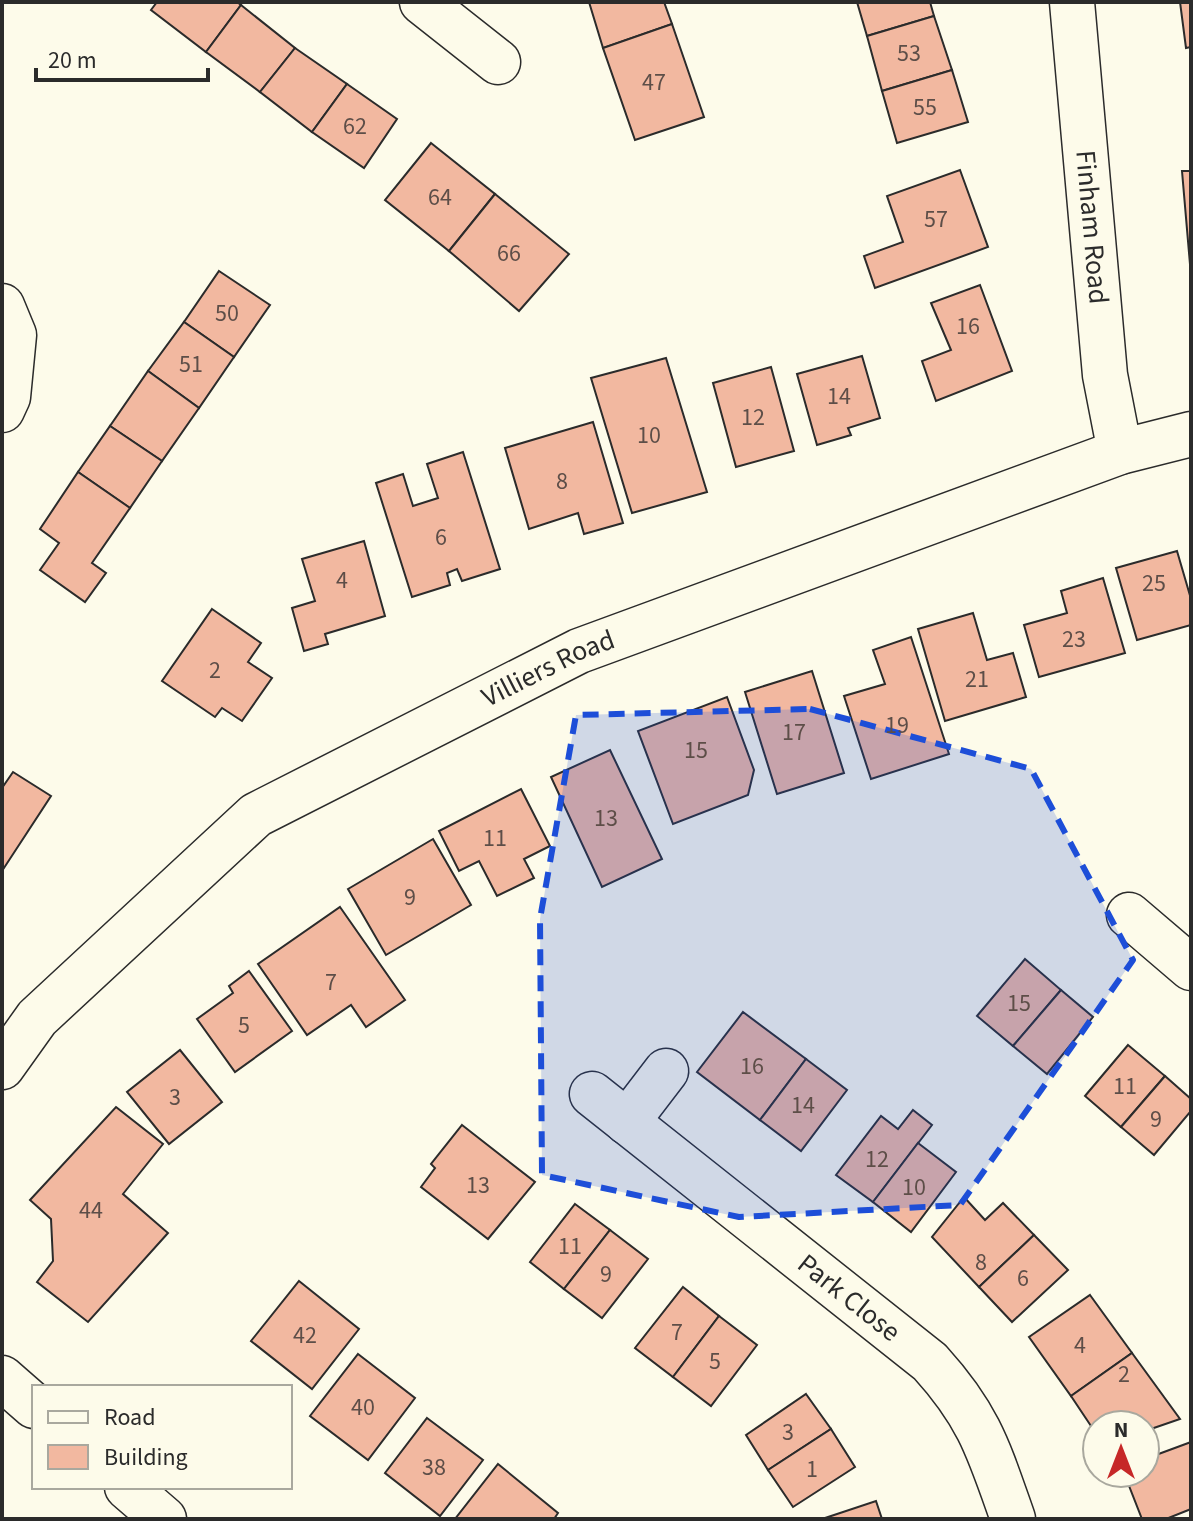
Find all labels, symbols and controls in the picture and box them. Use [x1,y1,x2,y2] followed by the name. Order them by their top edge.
[36,32,208,82] scale bar
[897,36,921,71] house number: 53
[48,43,97,78] text: 20 m
[642,65,666,100] house number: 47
[913,90,937,125] house number: 55
[343,109,367,144] house number: 62
[1065,148,1119,306] street label: Finham Road
[428,180,452,215] house number: 64
[924,202,948,237] house number: 57
[497,236,521,271] house number: 66
[215,296,239,331] house number: 50
[956,309,980,344] house number: 16
[179,347,203,382] house number: 51
[827,379,851,414] house number: 14
[741,400,765,435] house number: 12
[637,418,661,453] house number: 10
[556,464,568,499] house number: 8
[435,520,447,555] house number: 6
[336,563,348,598] house number: 4
[1142,566,1166,601] house number: 25
[475,620,620,717] street label: Villiers Road
[1062,622,1086,657] house number: 23
[209,653,221,688] house number: 2
[965,662,989,697] house number: 21
[885,708,909,743] house number: 19
[782,715,806,750] house number: 17
[684,733,708,768] house number: 15
[594,801,618,836] house number: 13
[483,821,507,856] house number: 11
[404,880,416,915] house number: 9
[325,965,337,1000] house number: 7
[1007,986,1031,1021] house number: 15
[238,1008,250,1043] house number: 5
[740,1049,764,1084] house number: 16
[1113,1069,1137,1104] house number: 11
[169,1080,181,1115] house number: 3
[791,1088,815,1123] house number: 14
[1150,1102,1162,1137] house number: 9
[865,1142,889,1177] house number: 12
[466,1168,490,1203] house number: 13
[902,1170,926,1205] house number: 10
[79,1193,103,1228] house number: 44
[558,1229,582,1264] house number: 11
[789,1244,909,1351] street label: Park Close
[975,1245,987,1280] house number: 8
[600,1257,612,1292] house number: 9
[1017,1261,1029,1296] house number: 6
[671,1315,683,1350] house number: 7
[293,1318,317,1353] house number: 42
[1074,1328,1086,1363] house number: 4
[709,1344,721,1379] house number: 5
[1118,1357,1130,1392] house number: 2
[32,1385,292,1489] legend
[351,1390,375,1425] house number: 40
[104,1400,156,1435] text: Road
[1081,1409,1161,1489] north arrow
[1114,1414,1128,1446] text: N
[782,1415,794,1450] house number: 3
[104,1440,188,1475] text: Building
[422,1450,446,1485] house number: 38
[806,1452,818,1487] house number: 1

